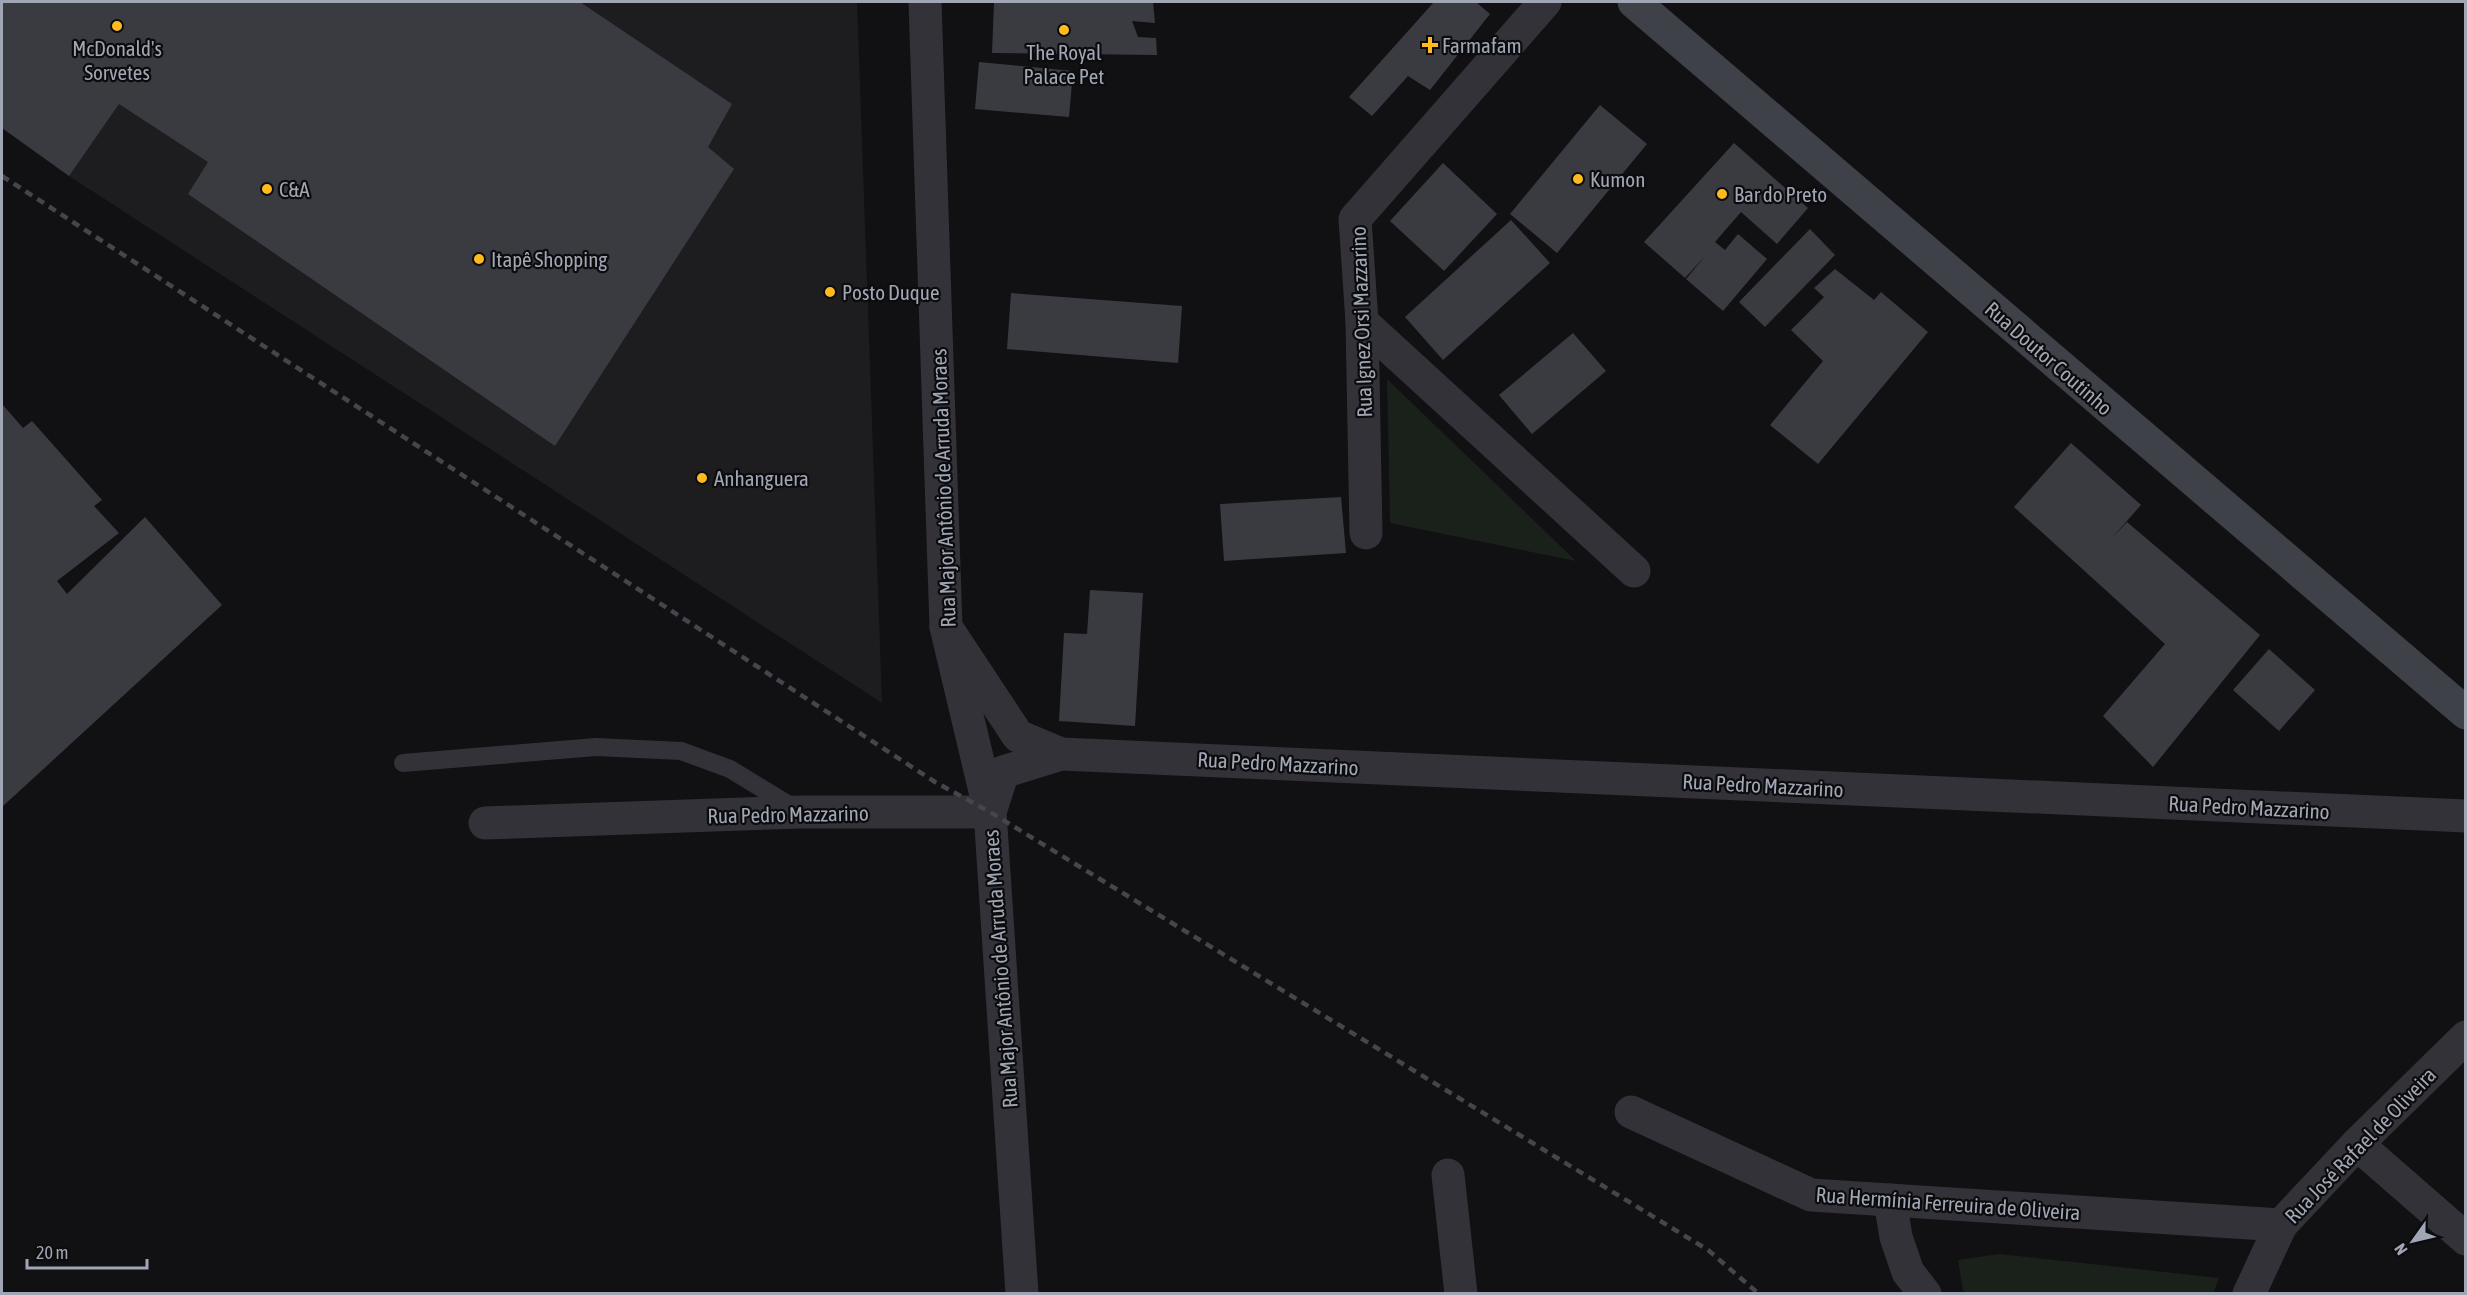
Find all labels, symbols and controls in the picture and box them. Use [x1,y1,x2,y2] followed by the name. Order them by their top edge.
[110,19,124,33] marker: McDonald's Sorvetes
[1057,23,1071,37] marker: The Royal Palace Pet
[1442,33,1522,57] place label: Farmafam
[72,36,162,84] place label: McDonald's Sorvetes
[1423,38,1437,52] marker: Farmafam
[1024,40,1104,88] place label: The Royal Palace Pet
[1590,167,1645,191] place label: Kumon
[1571,172,1585,186] marker: Kumon
[279,177,310,201] place label: C&A
[260,182,274,196] marker: C&A
[1734,182,1827,206] place label: Bar do Preto
[1715,187,1729,201] marker: Bar do Preto
[1346,226,1376,418] street label: Rua Ignez Orsi Mazzarino
[491,247,607,271] place label: Itapê Shopping
[472,252,486,266] marker: Itapê Shopping
[842,280,939,304] place label: Posto Duque
[823,285,837,299] marker: Posto Duque
[1981,296,2117,420] street label: Rua Doutor Coutinho
[926,348,960,628] street label: Rua Major Antônio de Arruda Moraes
[714,466,809,490] place label: Anhanguera
[695,471,709,485] marker: Anhanguera
[1197,747,1359,779] street label: Rua Pedro Mazzarino
[1682,769,1844,801] street label: Rua Pedro Mazzarino
[2168,791,2330,823] street label: Rua Pedro Mazzarino
[707,801,869,827] street label: Rua Pedro Mazzarino
[978,829,1022,1109] street label: Rua Major Antônio de Arruda Moraes
[2280,1062,2440,1228] street label: Rua José Rafael de Oliveira
[1815,1182,2081,1224] street label: Rua Hermínia Ferreuira de Oliveira
[2383,1211,2443,1271] north arrow
[27,1232,147,1270] scale bar
[2390,1240,2411,1258] text: N
[36,1242,68,1263] text: 20 m

